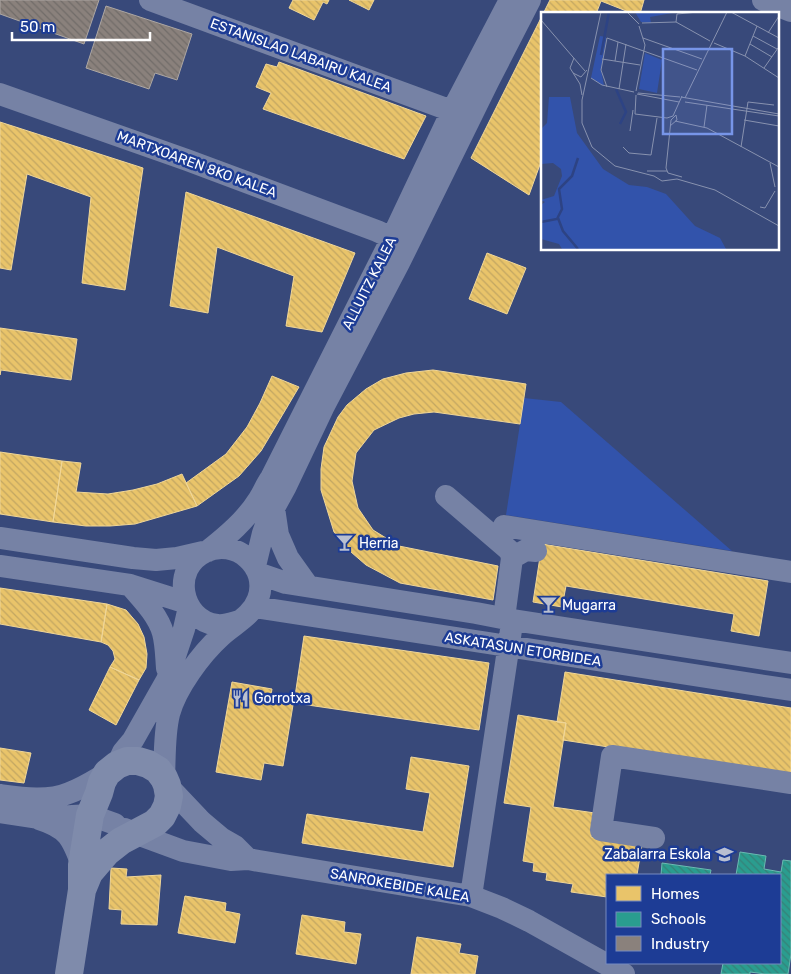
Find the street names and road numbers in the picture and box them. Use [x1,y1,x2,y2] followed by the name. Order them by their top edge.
[208,15,394,96] street label: ESTANISLAO LABAIRU KALEA
[115,128,280,202] street label: MARTXOAREN 8KO KALEA
[339,233,400,333] street label: ALLUITZ KALEA
[443,629,603,670] street label: ASKATASUN ETORBIDEA
[329,865,472,906] street label: SANROKEBIDE KALEA

